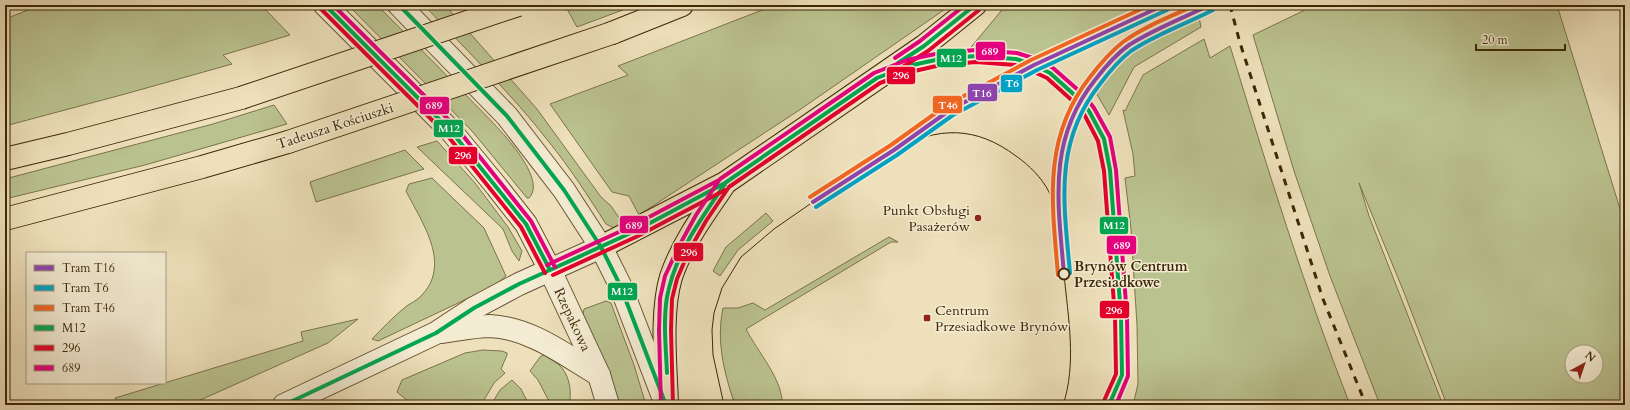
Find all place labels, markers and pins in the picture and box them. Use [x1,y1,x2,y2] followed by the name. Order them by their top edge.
[883,201,971,236] place label: Punkt Obsługi Pasażerów
[973,213,983,223] marker: Punkt Obsługi Pasażerów
[1074,257,1188,292] place label: Brynów Centrum Przesiadkowe
[1057,267,1071,281] marker: Brynów Centrum Przesiadkowe
[935,301,1069,336] place label: Centrum Przesiadkowe Brynów
[922,313,932,323] marker: Centrum Przesiadkowe Brynów

